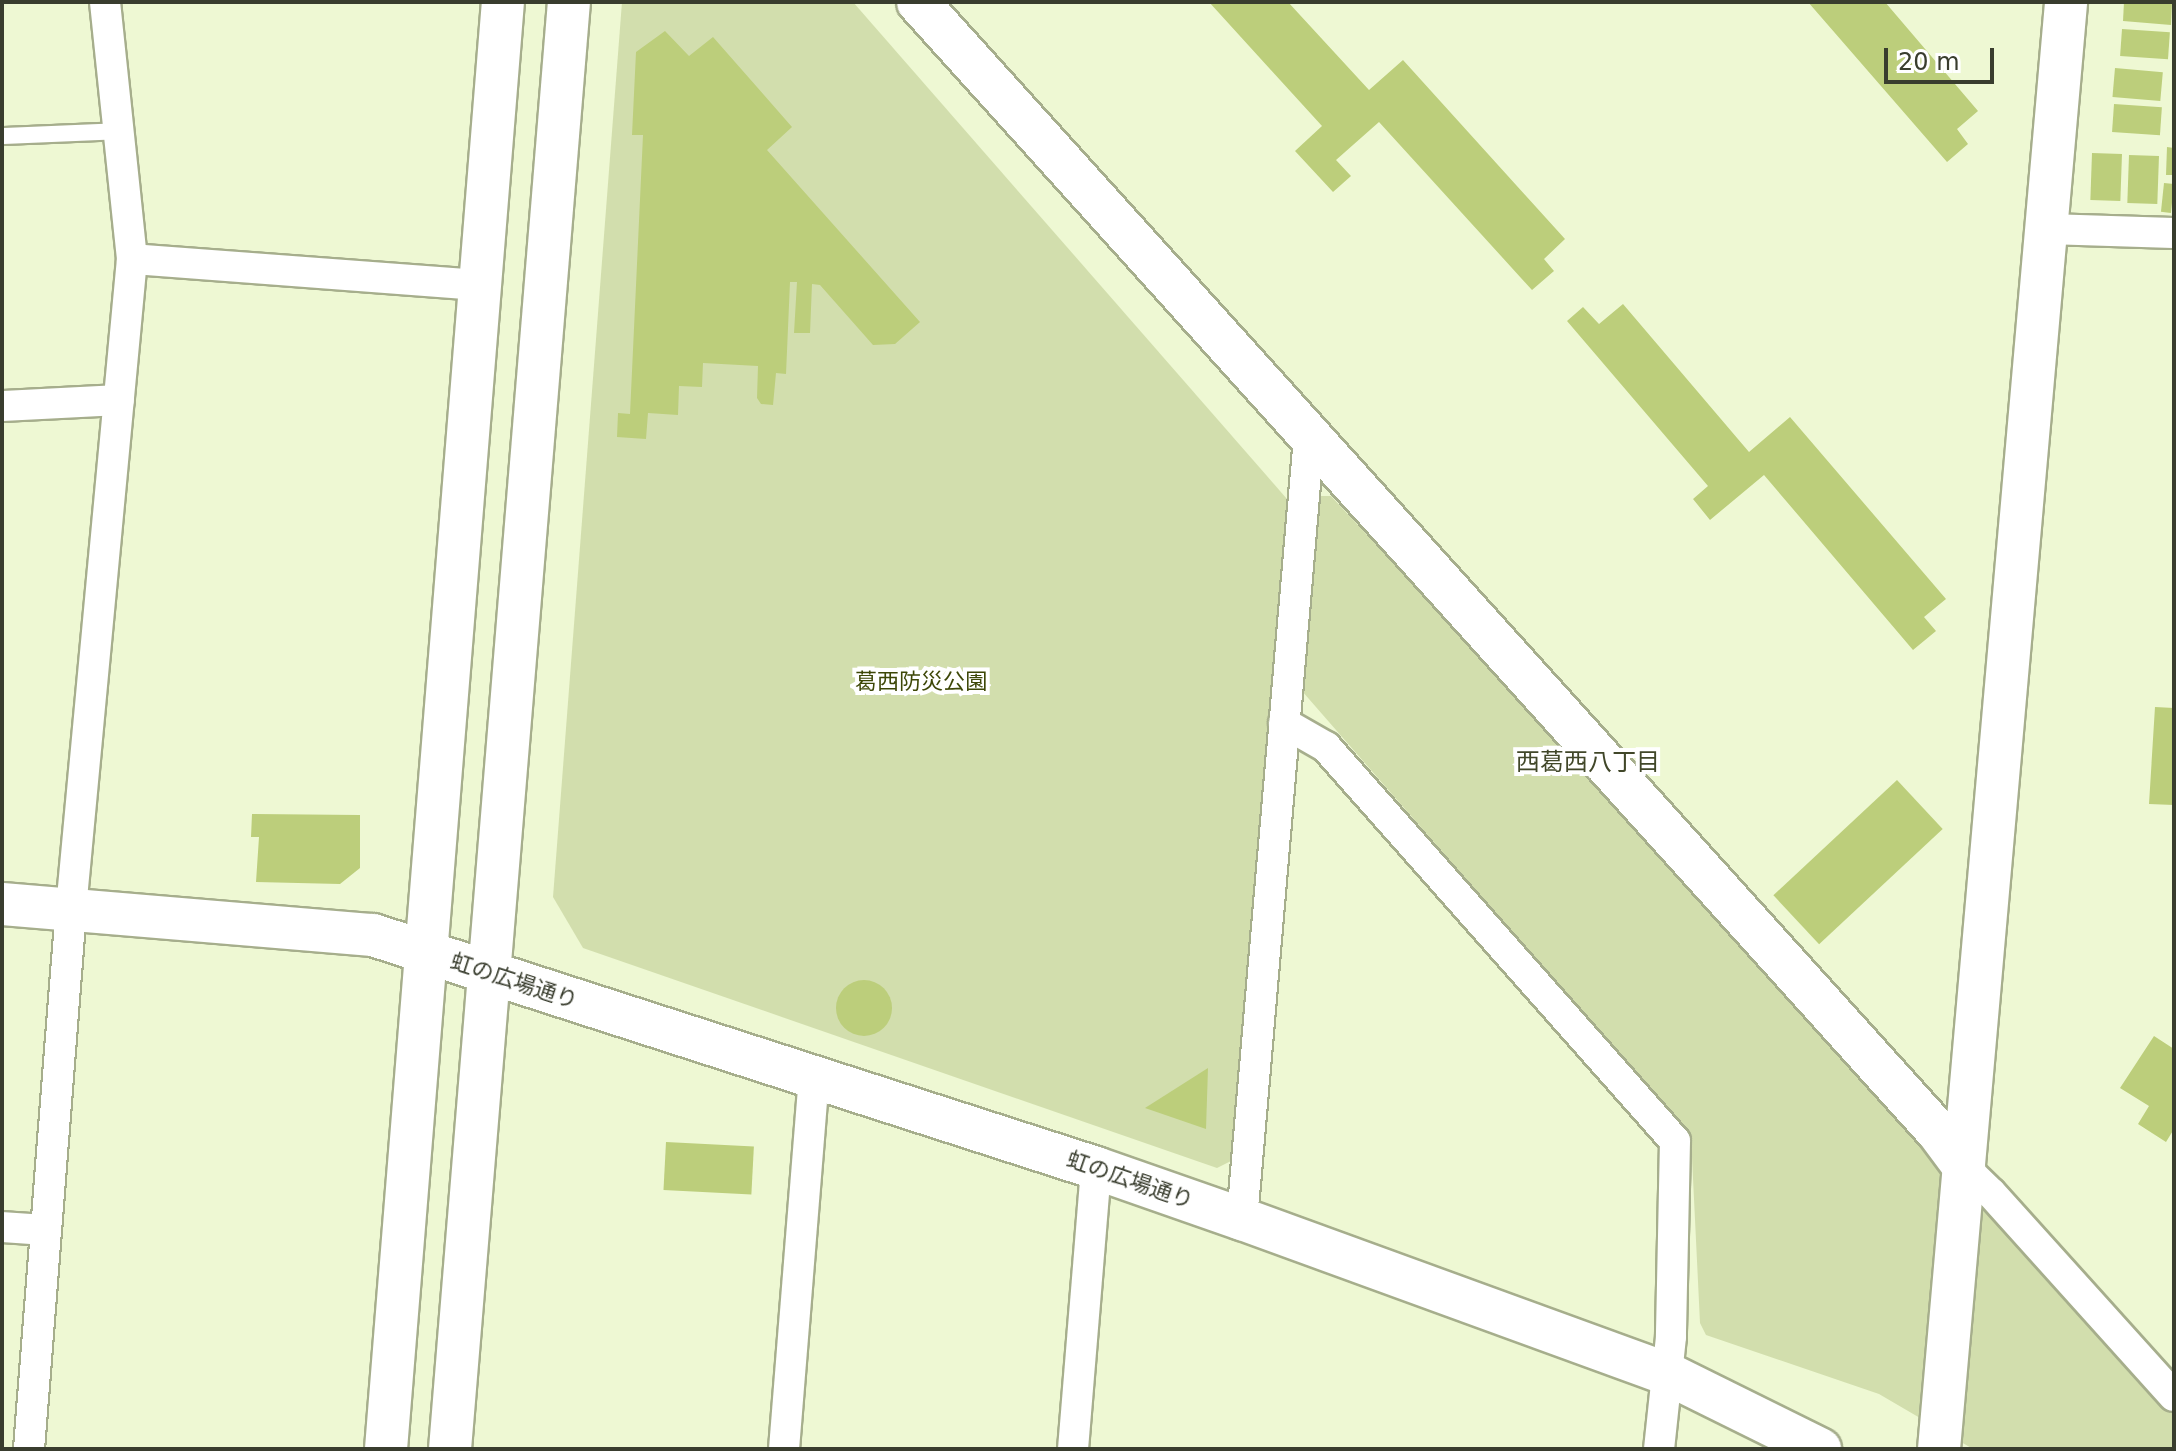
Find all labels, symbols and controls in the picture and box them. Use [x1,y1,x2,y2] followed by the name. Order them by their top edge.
[1888,32,1998,82] scale bar
[1898,48,1960,76] text: 20 m
[855,669,987,695] park label: 葛西防災公園
[1516,749,1660,777] district label: 西葛西八丁目
[447,948,581,1014] street label: 虹の広場通り
[1063,1146,1197,1214] street label: 虹の広場通り

